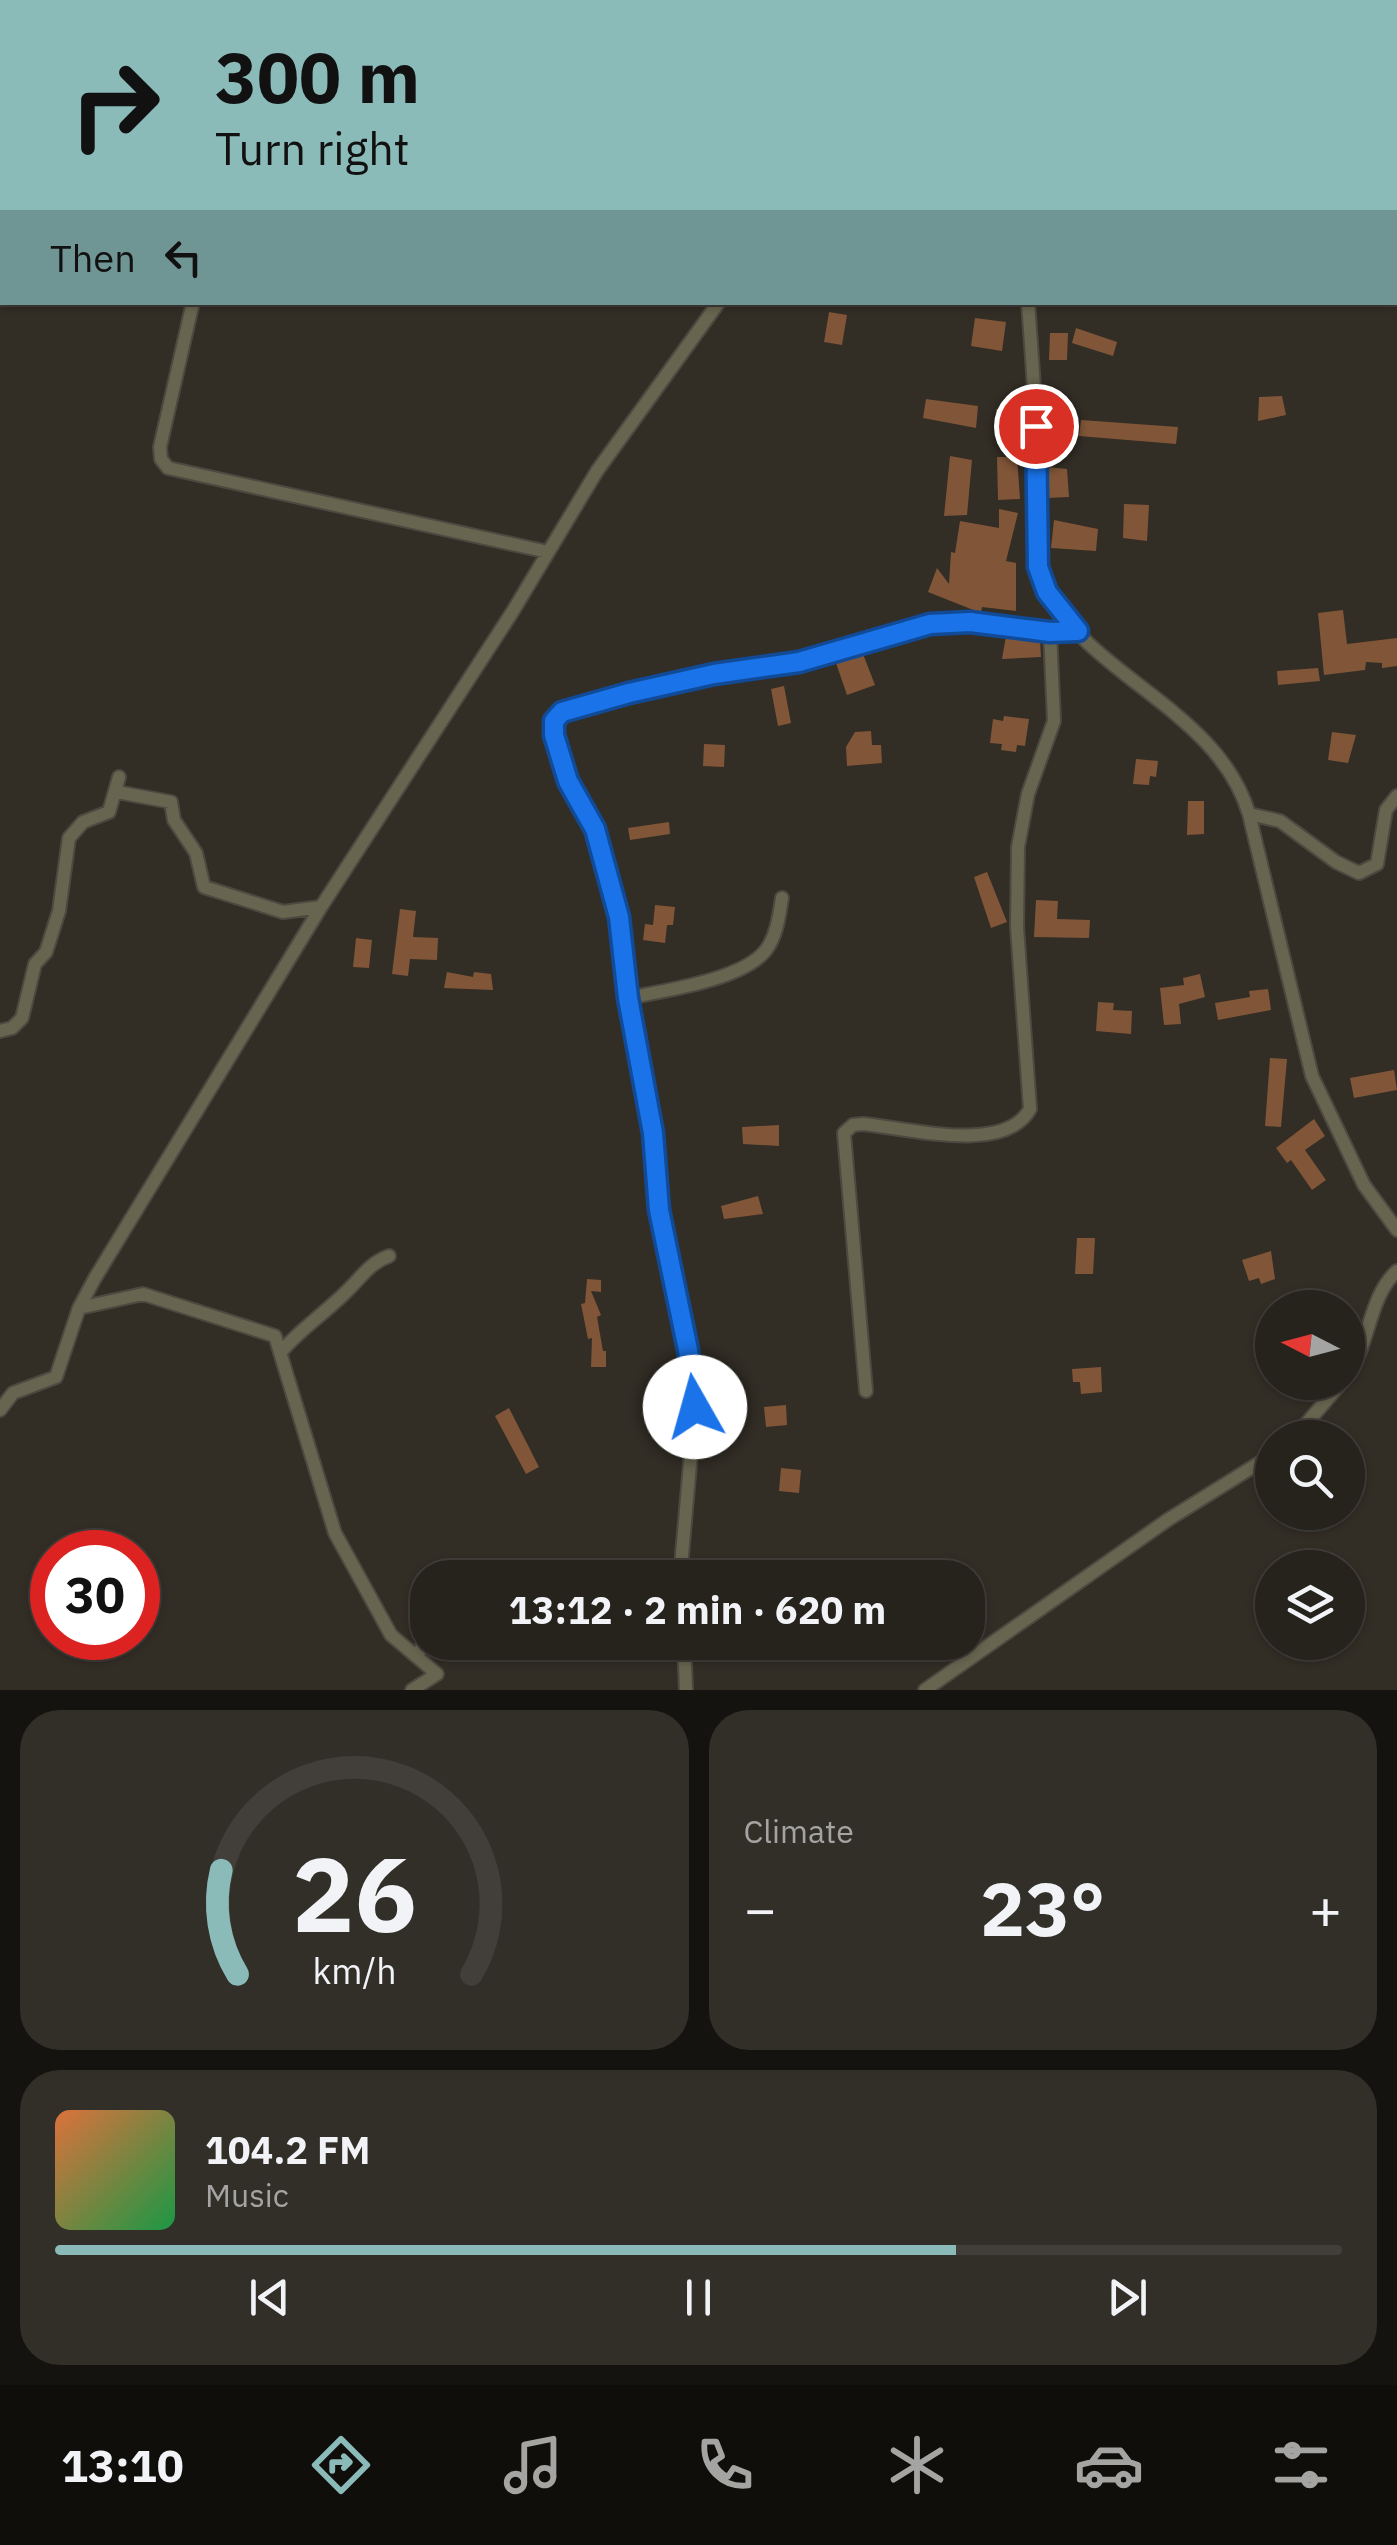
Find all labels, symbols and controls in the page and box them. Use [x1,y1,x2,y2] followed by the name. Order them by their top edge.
[215,31,420,122] text: 300 m
[50,40,180,170] icon: right
[215,119,410,177] text: Turn right
[156,230,211,285] icon: left
[50,233,136,282] text: Then
[994,384,1079,469] pin
[1009,399,1064,454] icon: arrive
[1255,1290,1365,1400] north arrow
[1255,1290,1365,1660] map controls
[643,1355,747,1459] position arrow
[1255,1420,1365,1530] button: search
[30,1530,160,1660] speed limit sign: 30
[1255,1550,1365,1660] button: layers
[509,1585,886,1634] text: 13:12 · 2 min · 620 m
[744,1810,854,1852] text: Climate
[292,1825,417,1961] text: 26
[980,1859,1105,1957] text: 23°
[744,1873,777,1944] text: −
[1309,1873,1342,1944] text: +
[312,1947,396,1994] text: km/h
[205,2125,370,2174] text: 104.2 FM
[205,2174,289,2216] text: Music
[242,2270,297,2325] icon: previous
[671,2270,726,2325] icon: pause
[1100,2270,1155,2325] icon: next
[306,2430,376,2500] icon: directions
[498,2430,568,2500] icon: music
[690,2430,760,2500] icon: phone
[882,2430,952,2500] icon: climate
[1074,2430,1144,2500] icon: car
[1266,2430,1336,2500] icon: filters
[61,2436,184,2494] text: 13:10

